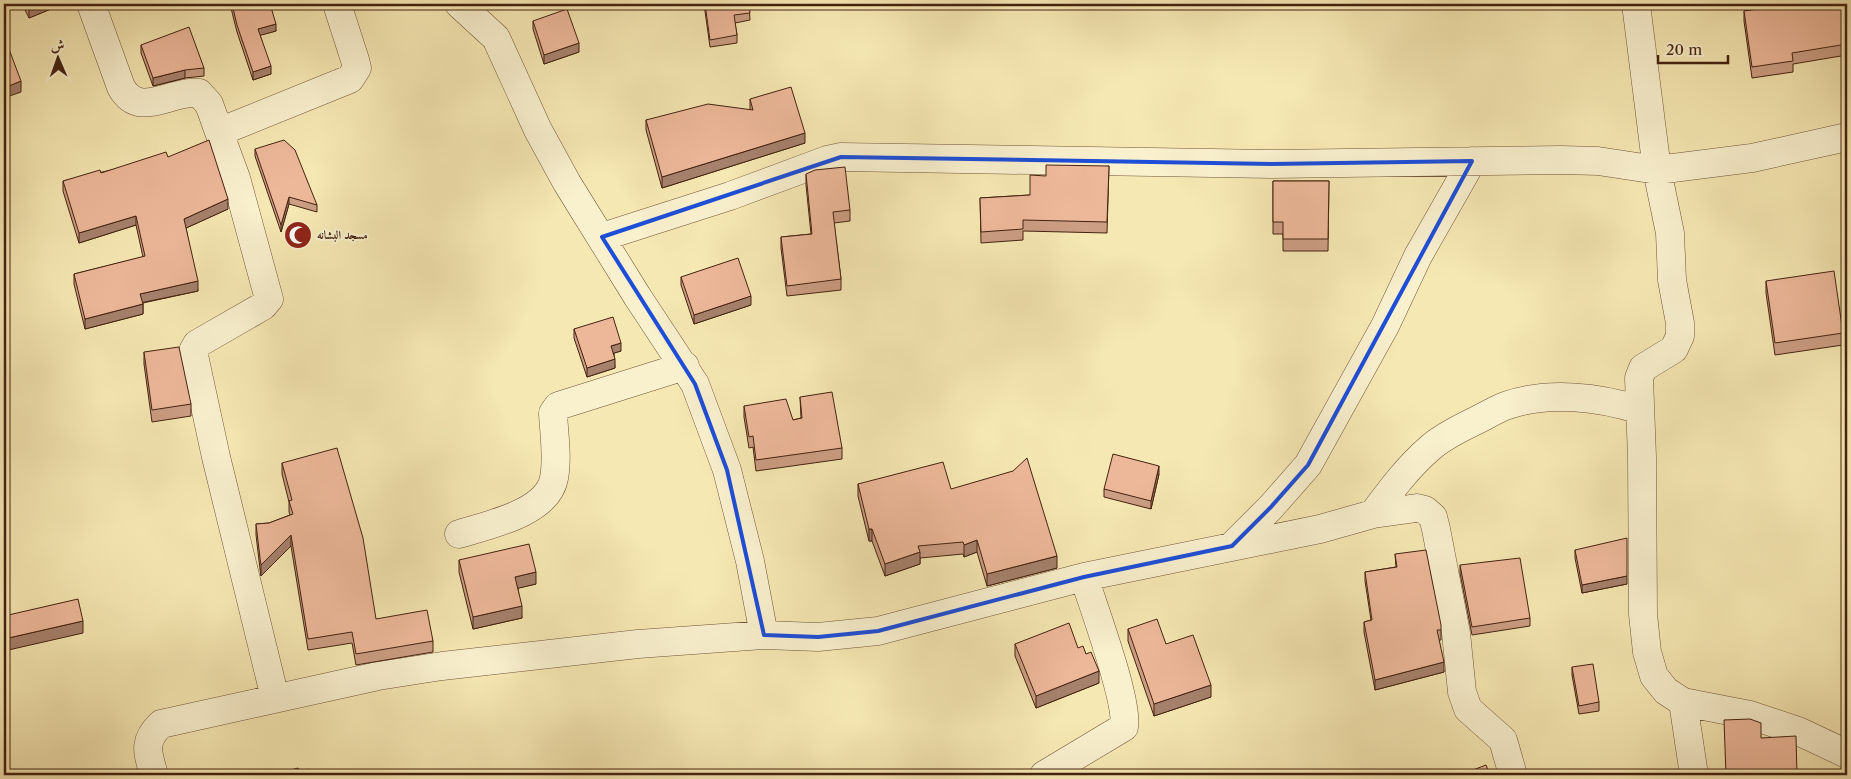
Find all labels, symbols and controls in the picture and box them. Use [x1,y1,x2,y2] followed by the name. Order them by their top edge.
[32,32,82,82] north arrow
[1658,32,1728,64] scale bar
[50,36,65,54] text: ش
[1666,40,1702,59] text: 20 m
[283,220,313,250] mosque icon: مسجد البشانه
[317,227,368,242] place label: مسجد البشانه

